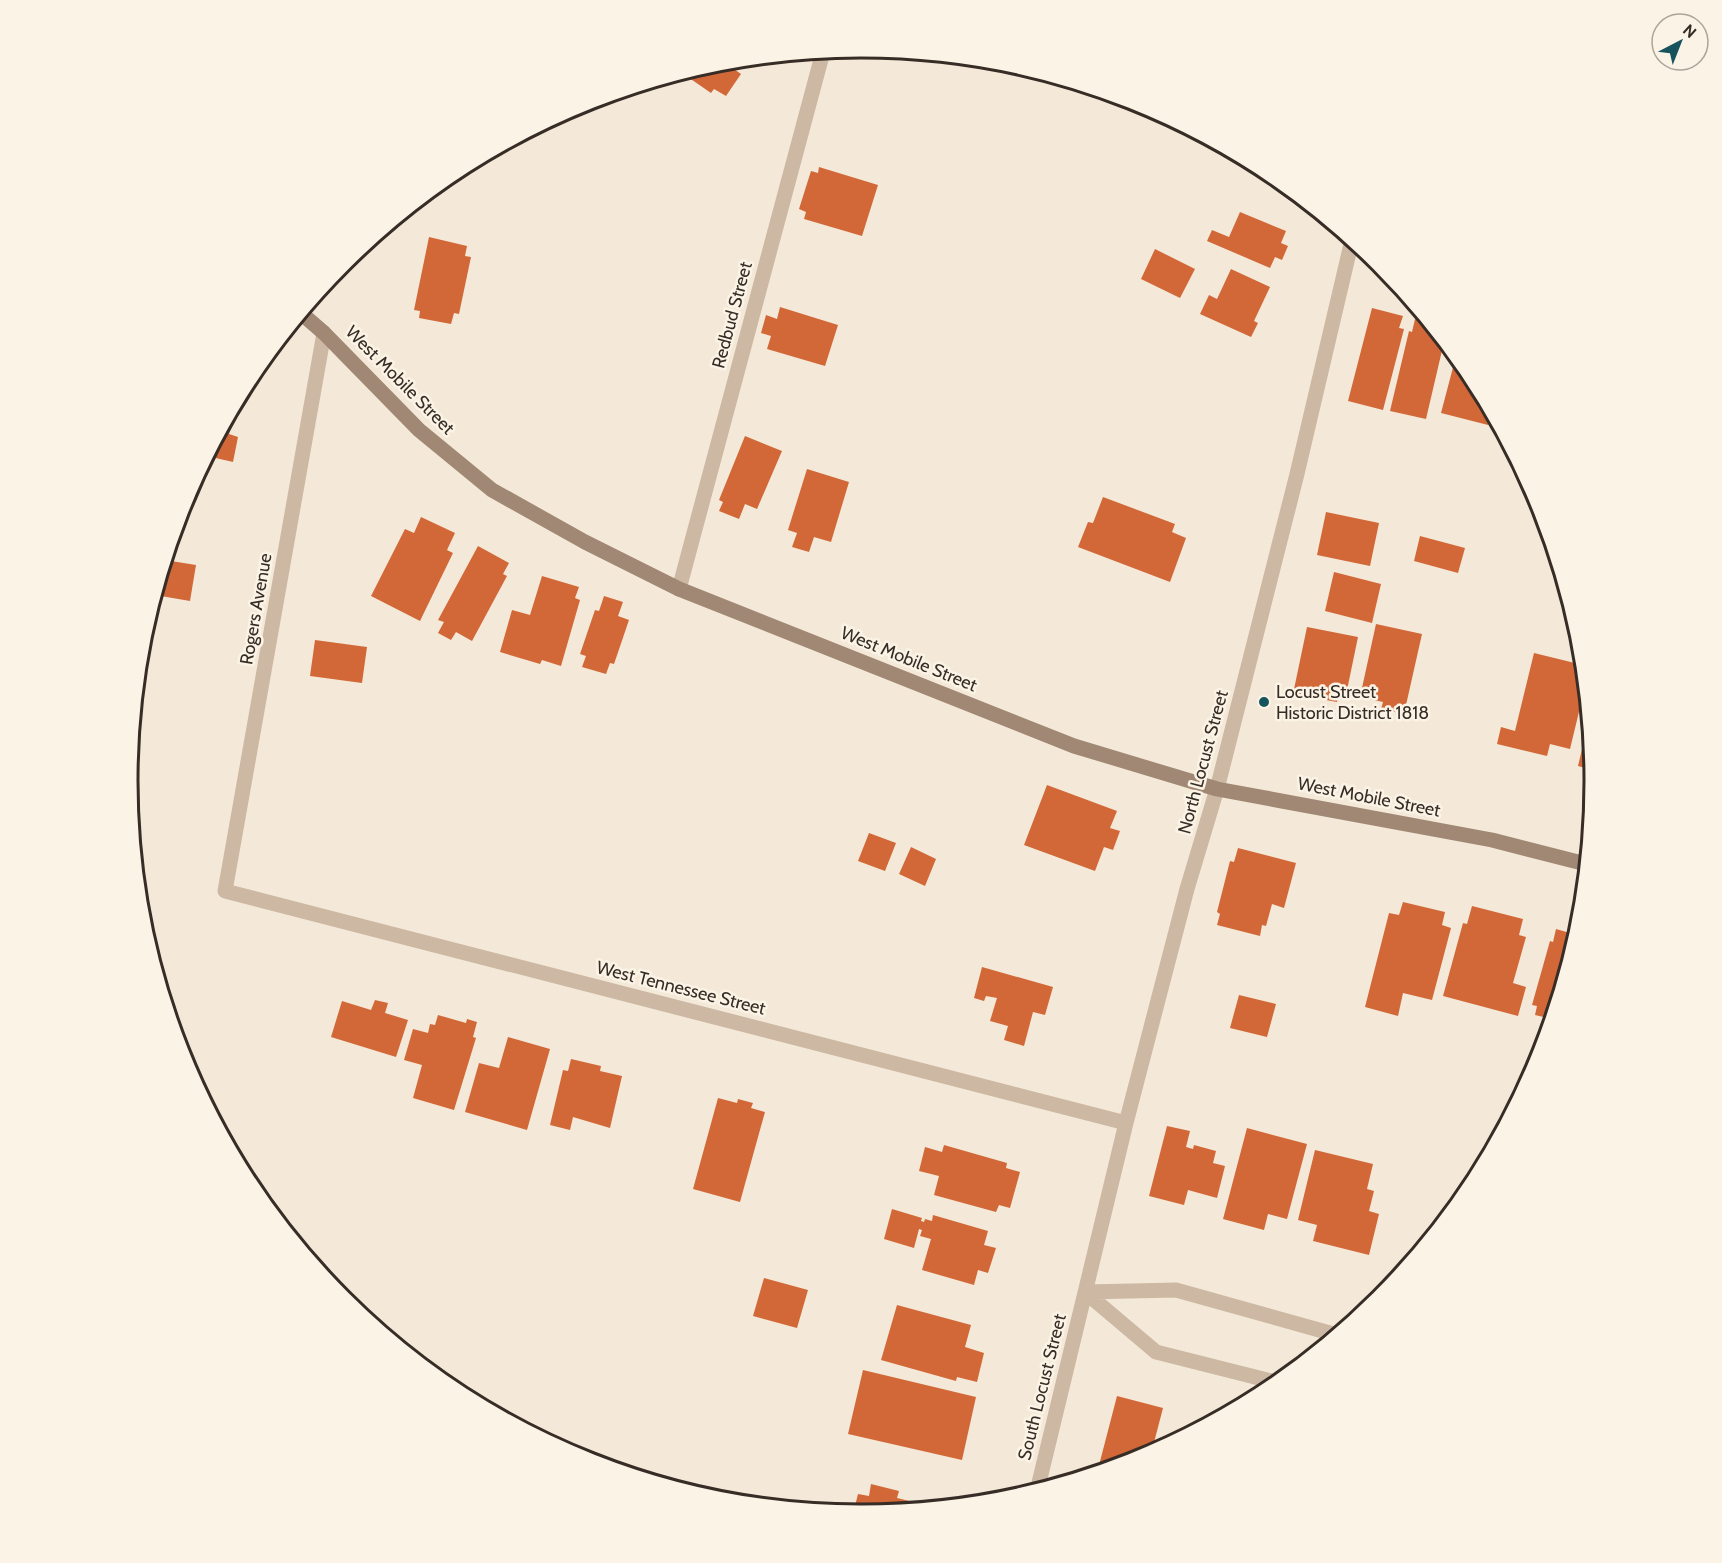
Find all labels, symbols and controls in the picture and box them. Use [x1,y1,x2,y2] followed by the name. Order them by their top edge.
[1650,12,1710,72] north arrow
[1679,20,1700,42] text: N
[707,259,757,371] street label: Redbud Street
[341,321,459,439] street label: West Mobile Street
[235,552,277,666] street label: Rogers Avenue
[838,622,980,696] street label: West Mobile Street
[1276,681,1429,724] place label: Locust Street Historic District 1818
[1173,688,1233,836] street label: North Locust Street
[1257,695,1271,709] marker: Locust Street Historic District 1818
[1296,772,1442,822] street label: West Mobile Street
[594,956,768,1020] street label: West Tennessee Street
[1013,1312,1071,1462] street label: South Locust Street

